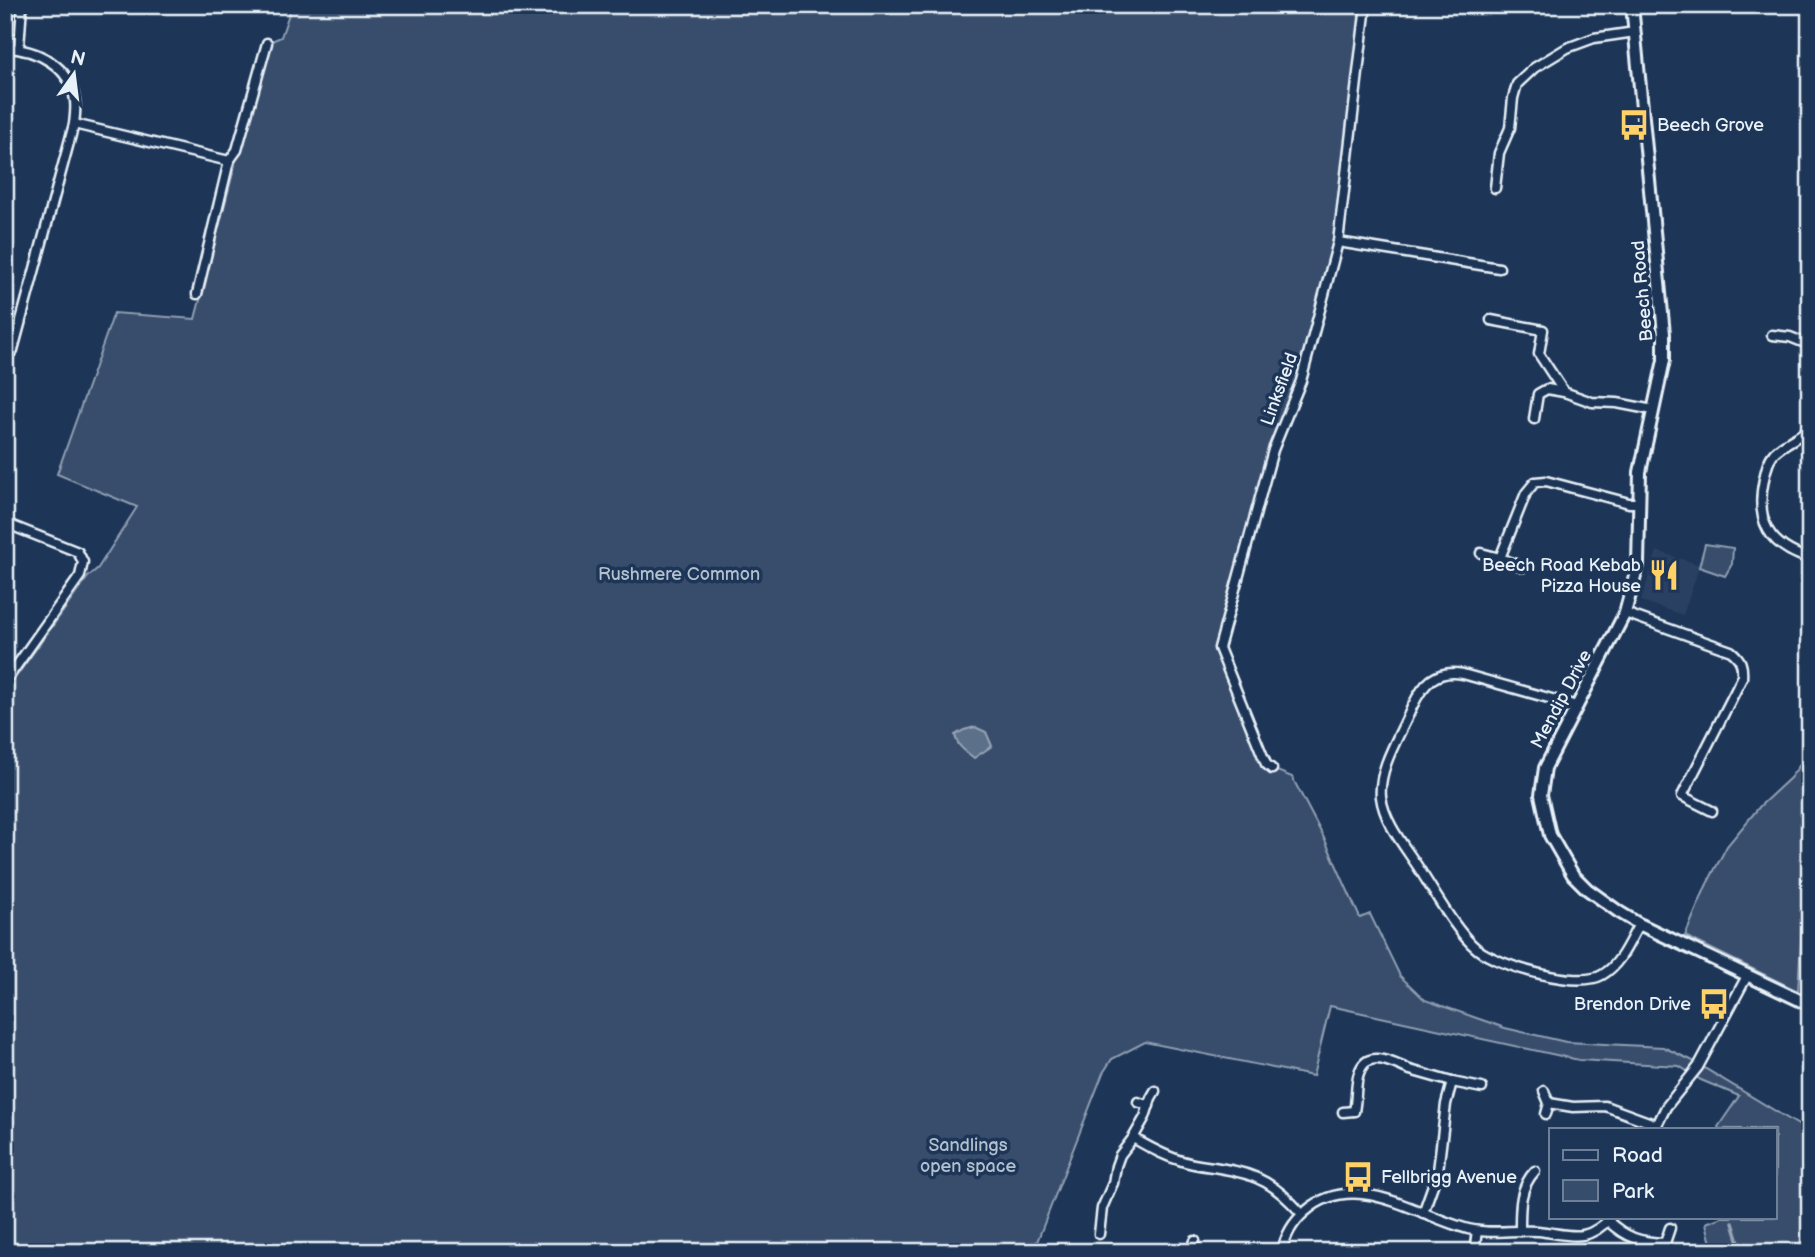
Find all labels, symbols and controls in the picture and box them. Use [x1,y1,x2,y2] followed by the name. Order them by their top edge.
[38,38,108,108] north arrow
[68,46,87,72] text: N
[1617,108,1651,142] bus stop icon: Beech Grove
[1657,115,1764,136] place label: Beech Grove
[1628,239,1657,342] street label: Beech Road
[1257,350,1302,429] street label: Linksfield
[1482,555,1641,597] place label: Beech Road Kebab Pizza House
[1647,558,1681,592] restaurant icon: Beech Road Kebab Pizza House
[598,564,760,585] park label: Rushmere Common
[1527,646,1596,752] street label: Mendip Drive
[1697,987,1731,1021] bus stop icon: Brendon Drive
[1574,994,1691,1015] place label: Brendon Drive
[1549,1128,1776,1218] legend
[920,1135,1016,1177] park label: Sandlings open space
[1612,1143,1663,1168] text: Road
[1341,1160,1375,1194] bus stop icon: Fellbrigg Avenue
[1381,1167,1517,1188] place label: Fellbrigg Avenue
[1612,1179,1655,1204] text: Park

